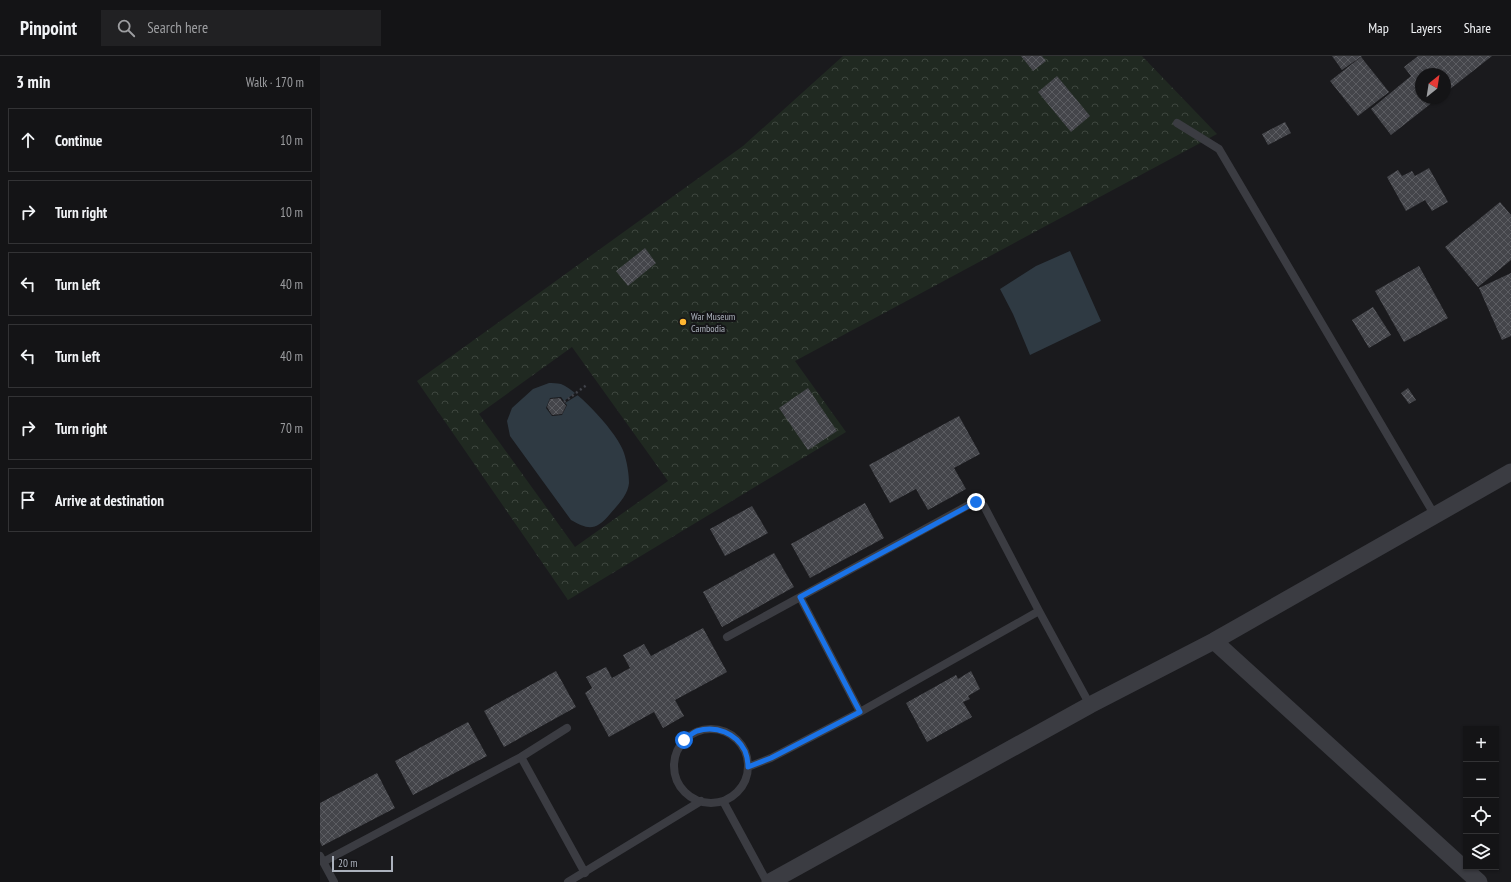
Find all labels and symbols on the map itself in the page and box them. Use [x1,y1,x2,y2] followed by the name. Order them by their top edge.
[1415,68,1451,104] north arrow
[691,310,735,335] place label: War Museum Cambodia
[678,317,688,327] marker: War Museum Cambodia
[967,493,985,511] route end
[675,731,693,749] route start
[332,854,393,873] scale bar

